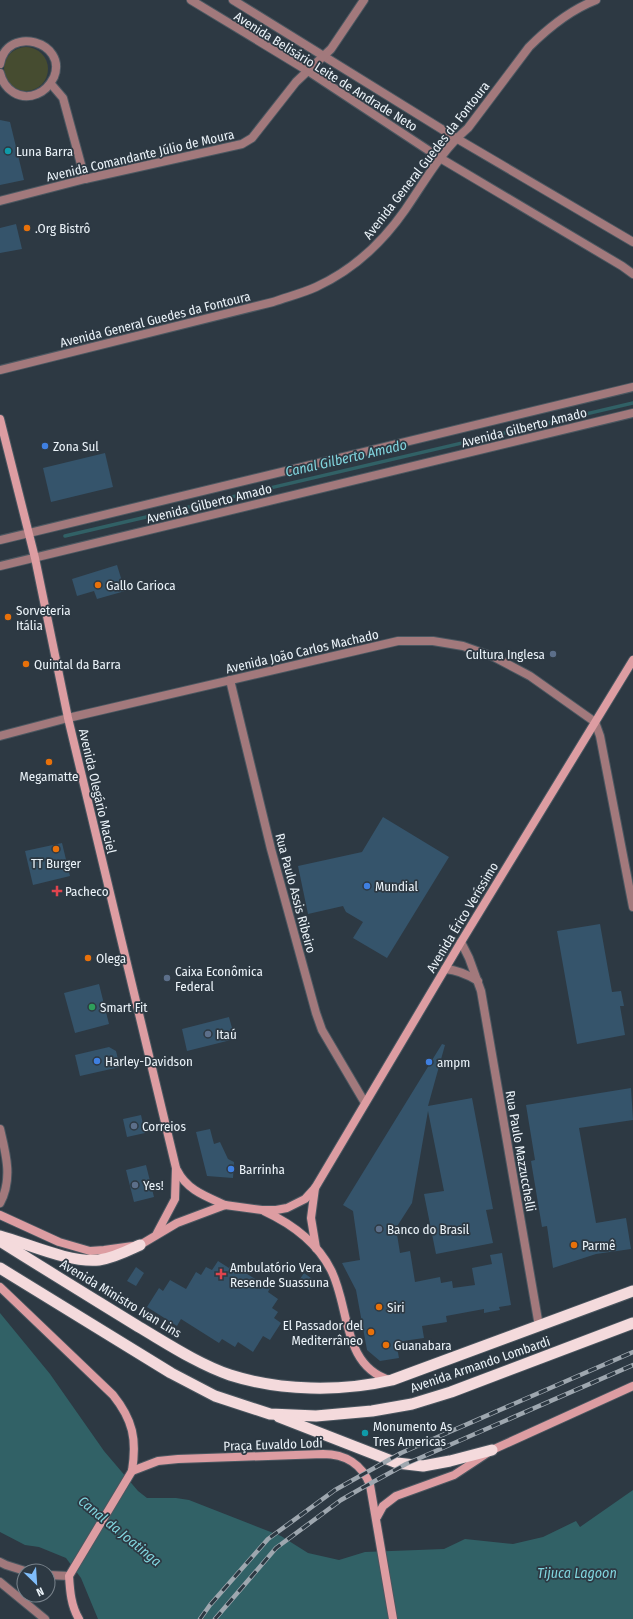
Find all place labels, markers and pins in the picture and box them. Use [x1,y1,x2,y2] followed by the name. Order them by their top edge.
[16,144,73,159] place label: Luna Barra
[3,146,13,156] marker: Luna Barra
[35,221,91,236] place label: .Org Bistrô
[22,223,32,233] marker: .Org Bistrô
[53,439,99,454] place label: Zona Sul
[40,441,50,451] marker: Zona Sul
[106,578,176,593] place label: Gallo Carioca
[93,580,103,590] marker: Gallo Carioca
[16,603,71,633] place label: Sorveteria Itália
[3,612,13,622] marker: Sorveteria Itália
[466,647,545,662] place label: Cultura Inglesa
[548,649,558,659] marker: Cultura Inglesa
[34,657,121,672] place label: Quintal da Barra
[21,659,31,669] marker: Quintal da Barra
[44,757,54,767] marker: Megamatte
[20,769,79,784] place label: Megamatte
[51,844,61,854] marker: TT Burger
[31,856,82,871] place label: TT Burger
[375,879,418,894] place label: Mundial
[362,881,372,891] marker: Mundial
[65,884,109,899] place label: Pacheco
[52,886,62,896] marker: Pacheco
[96,951,126,966] place label: Olega
[83,953,93,963] marker: Olega
[175,964,263,994] place label: Caixa Econômica Federal
[162,973,172,983] marker: Caixa Econômica Federal
[100,1000,148,1015] place label: Smart Fit
[87,1002,97,1012] marker: Smart Fit
[216,1027,237,1042] place label: Itaú
[203,1029,213,1039] marker: Itaú
[105,1054,193,1069] place label: Harley-Davidson
[437,1055,470,1070] place label: ampm
[92,1056,102,1066] marker: Harley-Davidson
[424,1057,434,1067] marker: ampm
[142,1119,186,1134] place label: Correios
[129,1121,139,1131] marker: Correios
[239,1162,285,1177] place label: Barrinha
[226,1164,236,1174] marker: Barrinha
[143,1178,164,1193] place label: Yes!
[130,1180,140,1190] marker: Yes!
[387,1222,470,1237] place label: Banco do Brasil
[374,1224,384,1234] marker: Banco do Brasil
[582,1238,615,1253] place label: Parmê
[569,1240,579,1250] marker: Parmê
[230,1260,329,1290] place label: Ambulatório Vera Resende Suassuna
[215,1268,227,1280] marker: Ambulatório Vera Resende Suassuna
[387,1300,405,1315] place label: Siri
[374,1302,384,1312] marker: Siri
[283,1318,364,1348] place label: El Passador del Mediterrâneo
[366,1327,376,1337] marker: El Passador del Mediterrâneo
[394,1338,452,1353] place label: Guanabara
[381,1340,391,1350] marker: Guanabara
[373,1419,453,1449] place label: Monumento As Tres Americas
[360,1428,370,1438] marker: Monumento As Tres Americas

